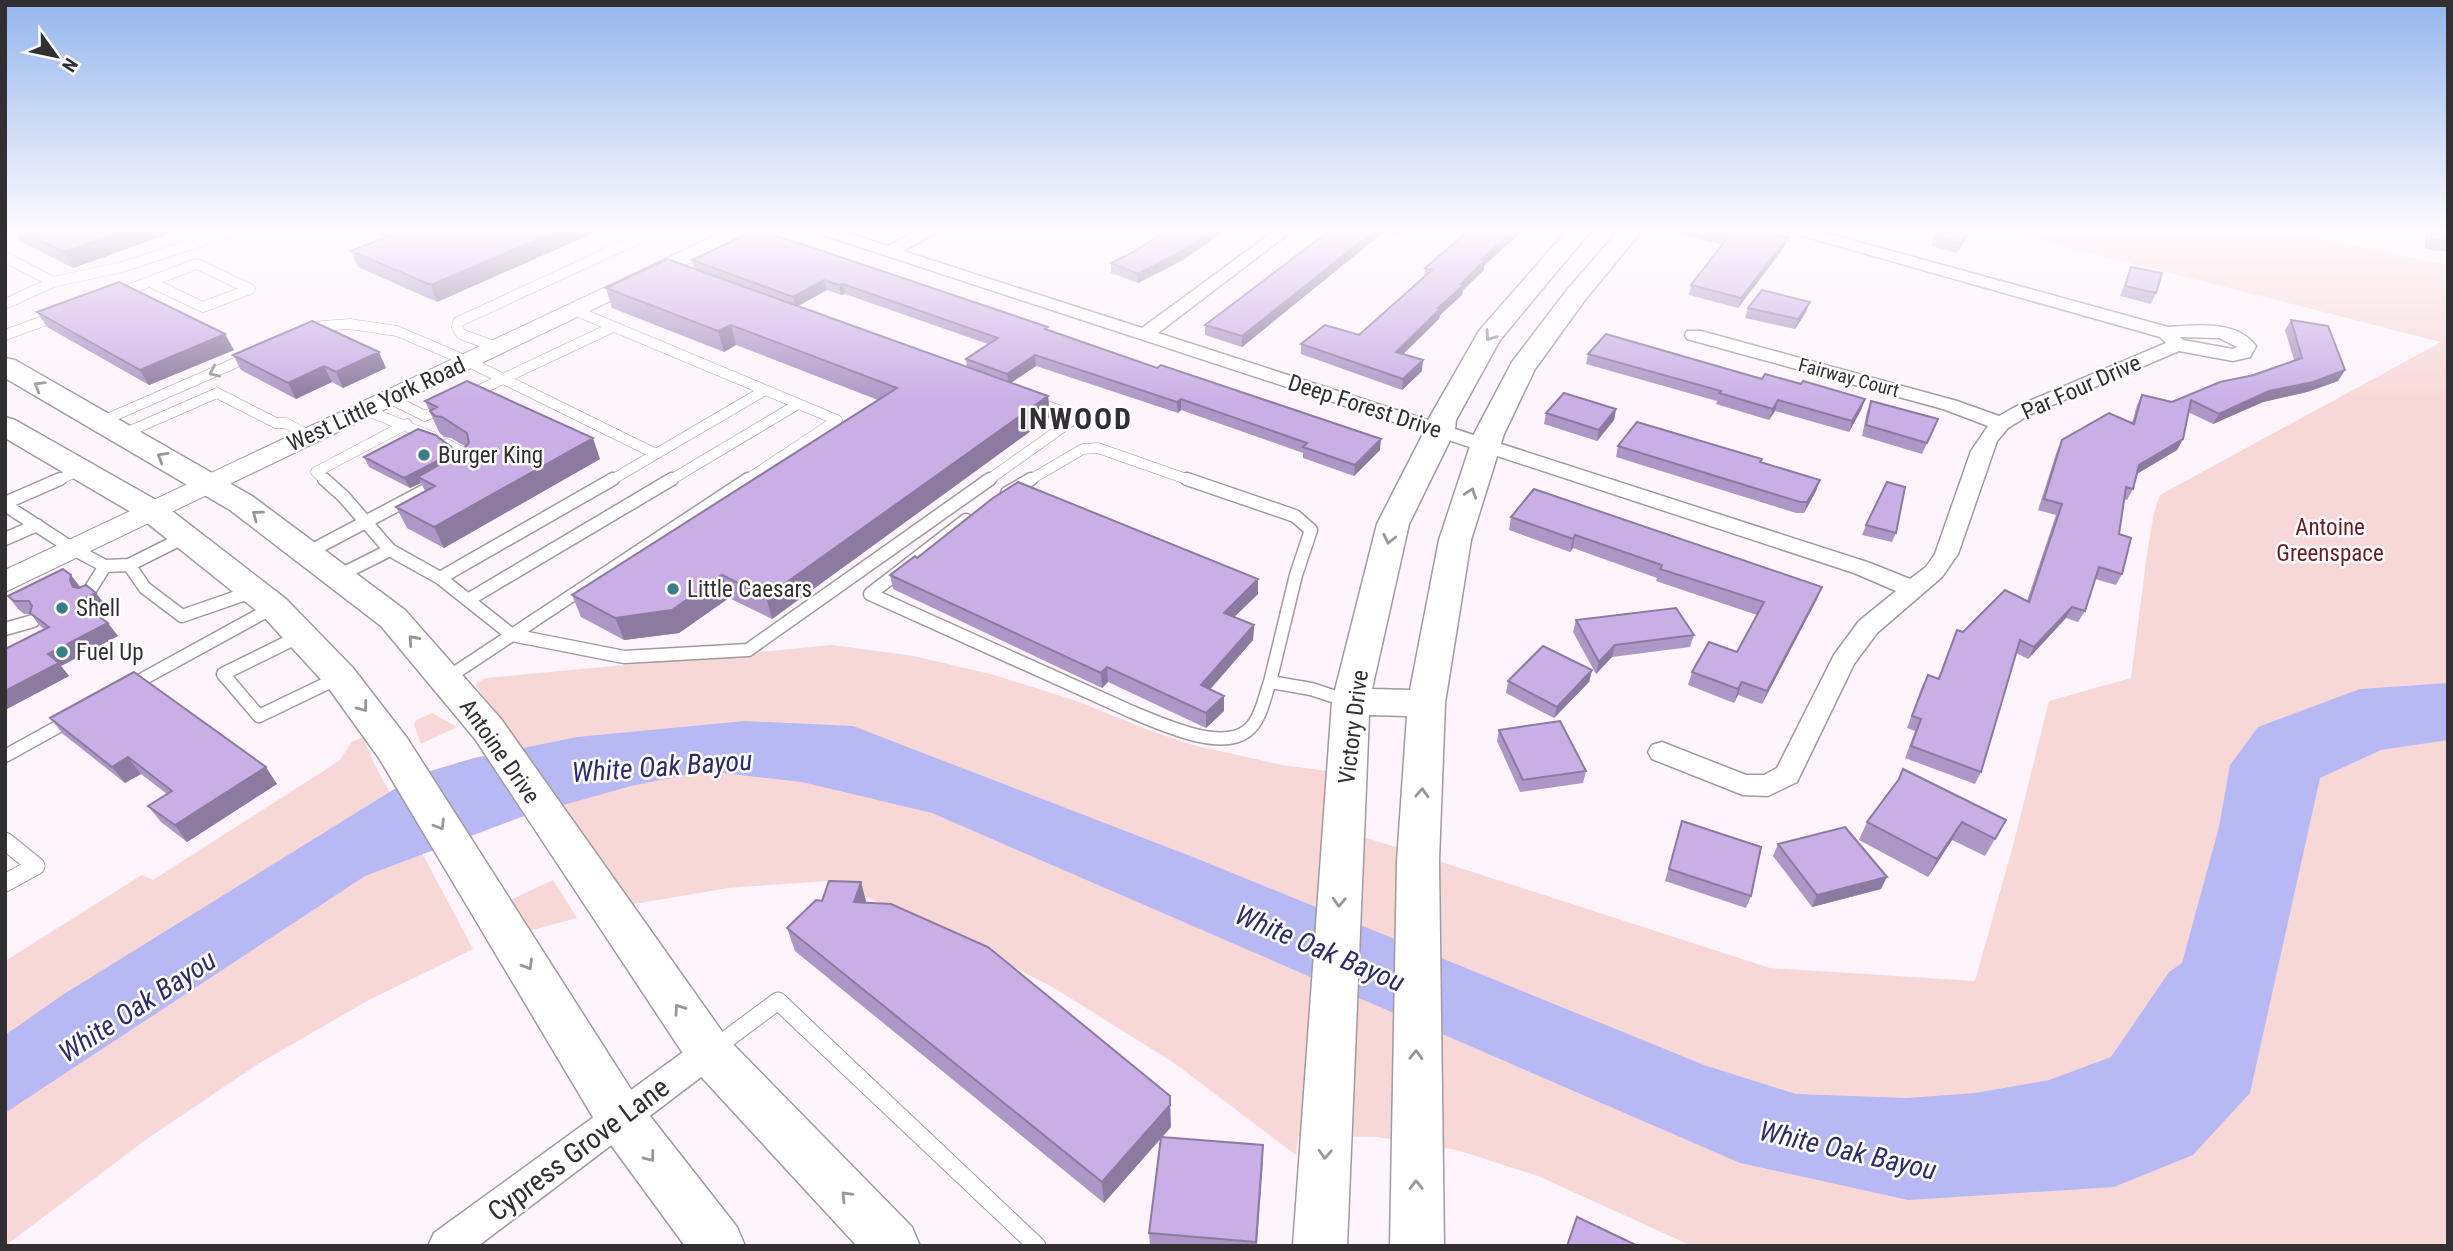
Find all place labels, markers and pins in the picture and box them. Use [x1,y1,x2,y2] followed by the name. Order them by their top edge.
[438,442,543,469] place label: Burger King
[416,447,432,463] marker: Burger King
[687,576,812,603] place label: Little Caesars
[665,581,681,597] marker: Little Caesars
[76,595,120,622] place label: Shell
[54,600,70,616] marker: Shell
[76,639,144,666] place label: Fuel Up
[54,644,70,660] marker: Fuel Up

